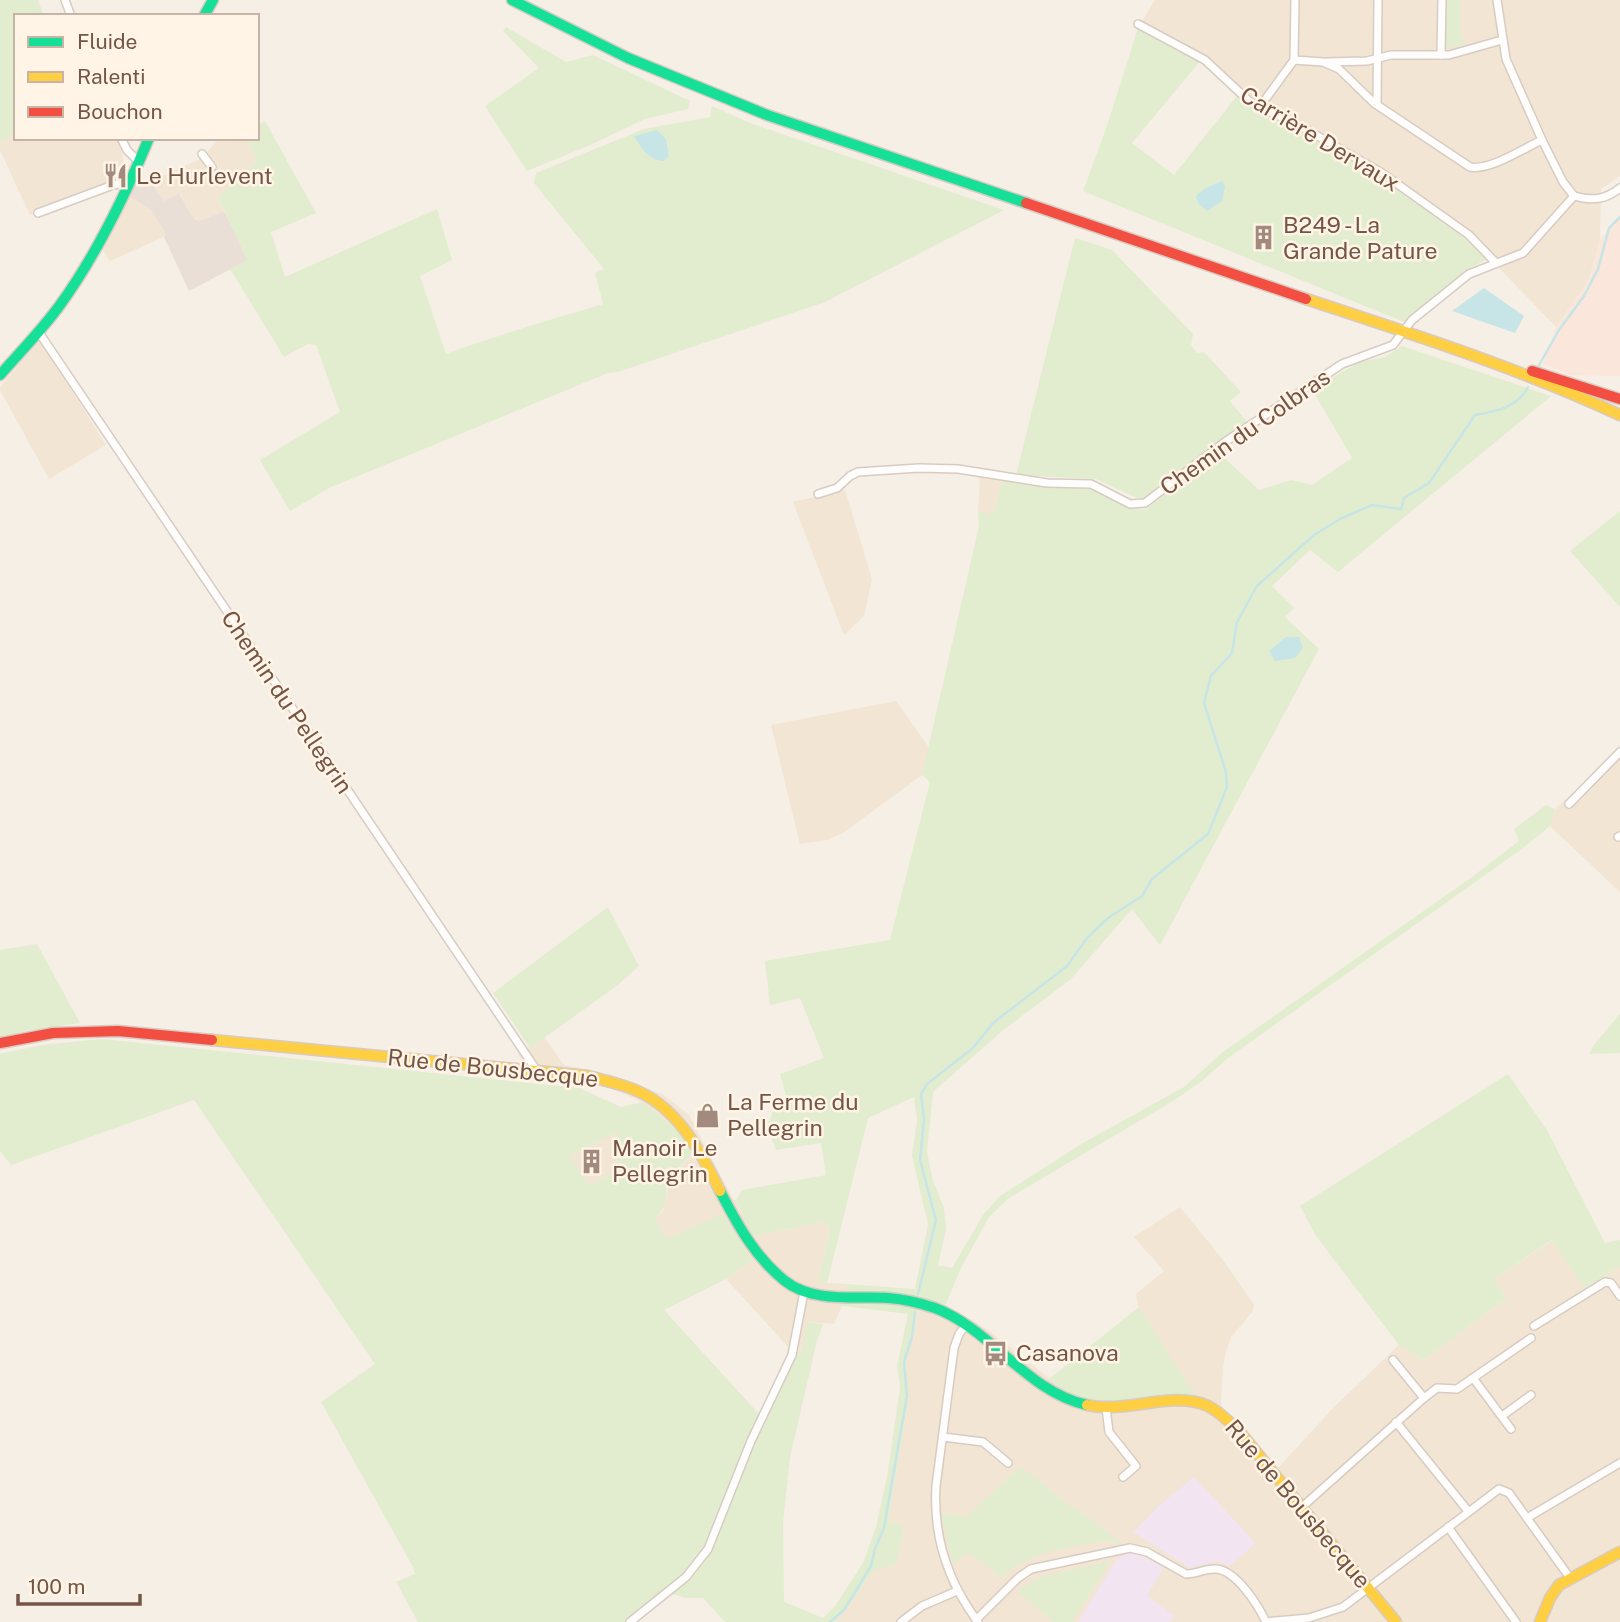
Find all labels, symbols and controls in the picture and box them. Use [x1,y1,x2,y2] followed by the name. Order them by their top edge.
[14,14,259,140] legend
[77,29,137,54] text: Fluide
[77,64,145,89] text: Ralenti
[1236,80,1405,197] street label: Carrière Dervaux
[77,99,163,124] text: Bouchon
[102,162,130,190] restaurant icon: Le Hurlevent
[136,162,273,189] place label: Le Hurlevent
[1283,211,1437,264] place label: B249 - La Grande Pature
[1249,224,1277,252] building icon: B249 - La Grande Pature
[1155,363,1335,500] street label: Chemin du Colbras
[216,605,359,798] street label: Chemin du Pellegrin
[386,1043,600,1092] street label: Rue de Bousbecque
[727,1088,859,1141] place label: La Ferme du Pellegrin
[693,1101,721,1129] shop icon: La Ferme du Pellegrin
[612,1134,718,1187] place label: Manoir Le Pellegrin
[578,1147,606,1175] building icon: Manoir Le Pellegrin
[982,1339,1010,1367] bus stop icon: Casanova
[1016,1339,1119,1366] place label: Casanova
[1220,1414,1377,1593] street label: Rue de Bousbecque
[18,1562,140,1606] scale bar
[28,1574,85,1599] text: 100 m

